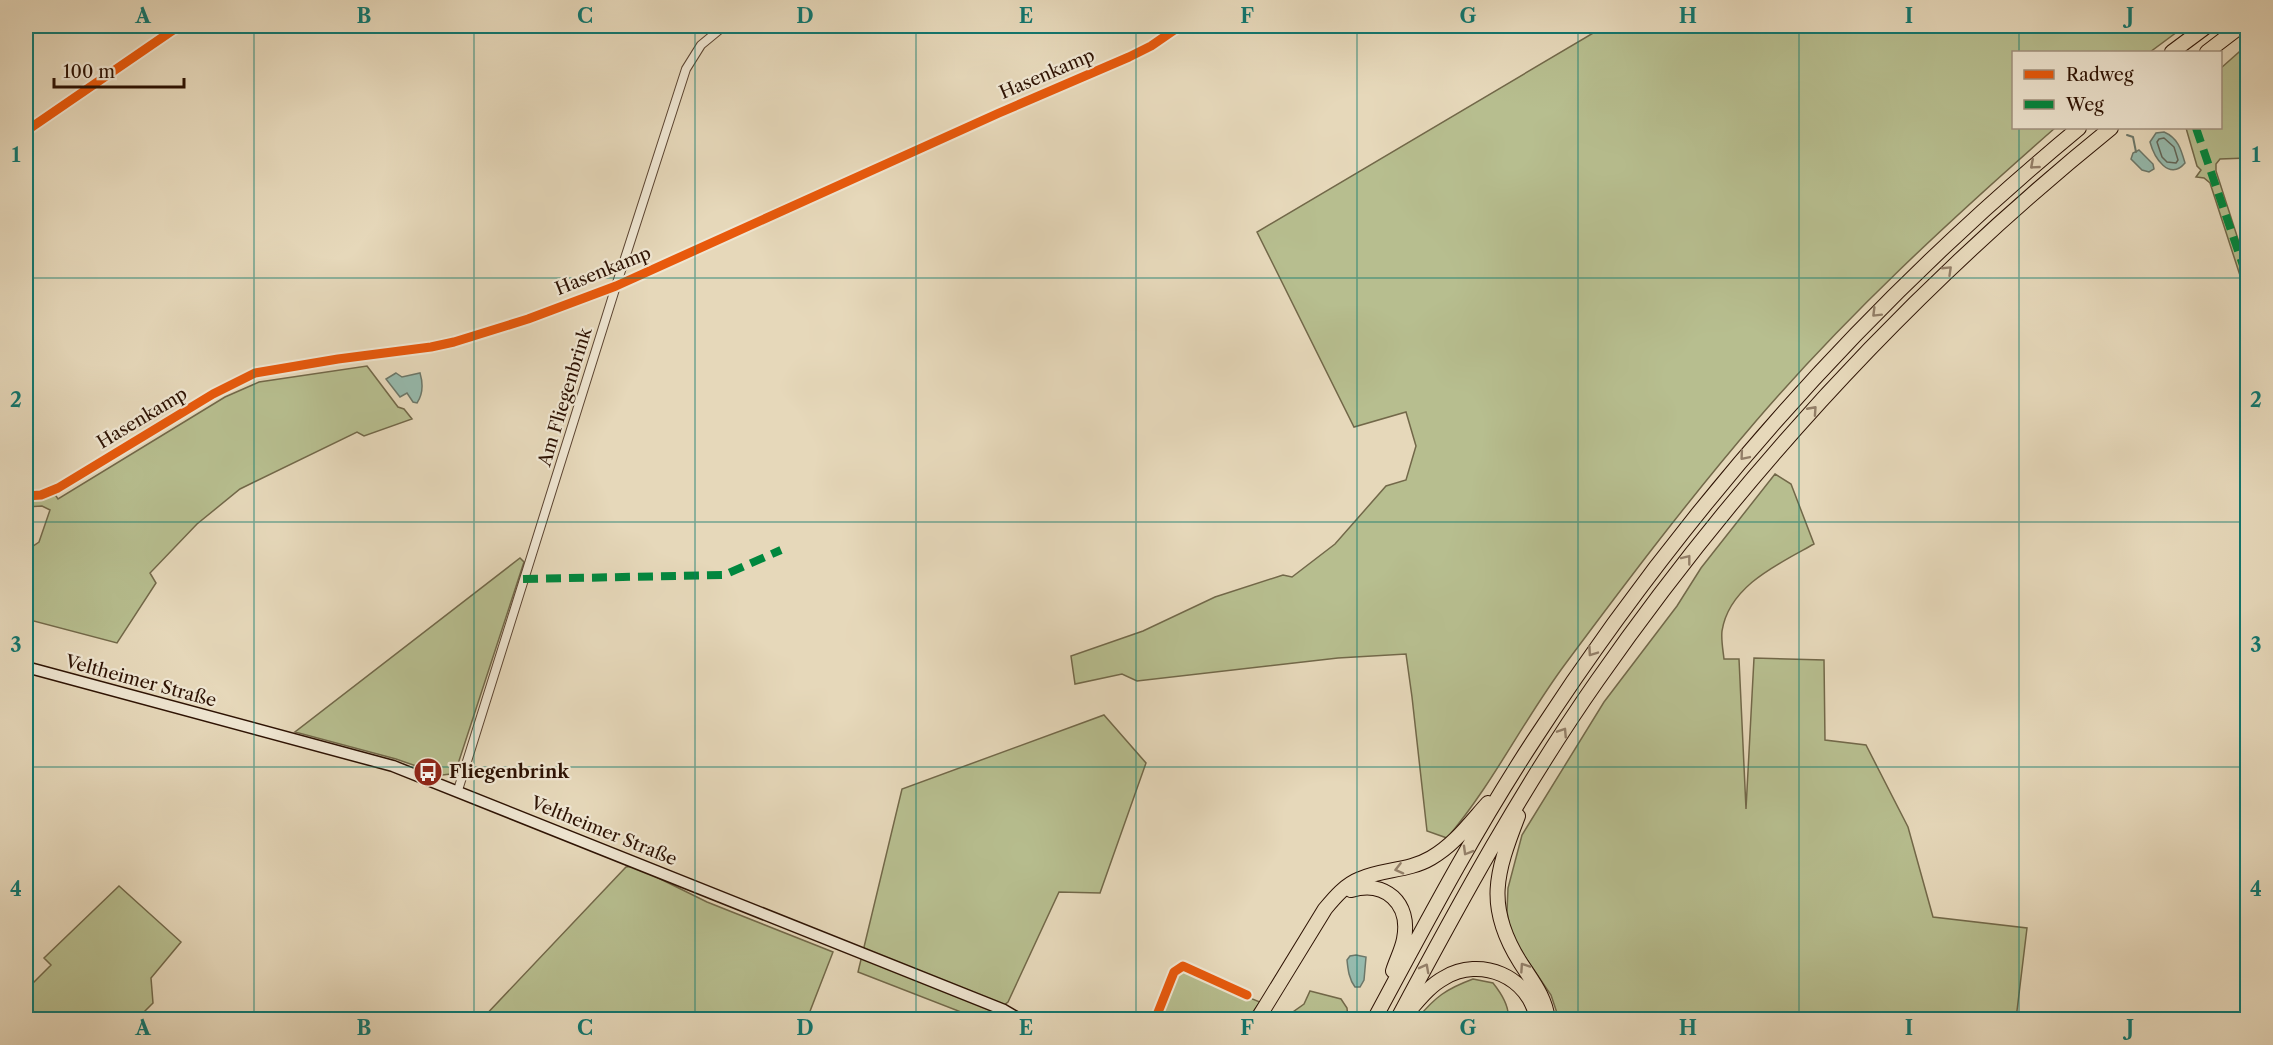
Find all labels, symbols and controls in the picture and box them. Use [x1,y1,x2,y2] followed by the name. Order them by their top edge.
[134,4,151,28] text: A
[357,4,372,28] text: B
[577,4,593,28] text: C
[796,4,814,28] text: D
[1019,4,1033,28] text: E
[1240,4,1254,28] text: F
[1460,4,1477,28] text: G
[1679,4,1697,28] text: H
[1905,4,1913,28] text: I
[2122,4,2134,28] text: J
[996,44,1098,104] street label: Hasenkamp
[54,51,184,89] scale bar
[2012,51,2222,129] legend
[63,61,115,83] text: 100 m
[2066,64,2134,86] text: Radweg
[2065,94,2104,116] text: Weg
[12,143,21,167] text: 1
[2252,143,2261,167] text: 1
[2030,158,2041,169] one-way arrow
[552,242,654,300] street label: Hasenkamp
[1941,266,1952,277] one-way arrow
[1873,305,1884,316] one-way arrow
[533,323,597,470] street label: Am Fliegenbrink
[93,382,191,454] street label: Hasenkamp
[10,388,22,412] text: 2
[2250,388,2262,412] text: 2
[1806,406,1817,417] one-way arrow
[1741,449,1752,460] one-way arrow
[1679,555,1690,566] one-way arrow
[10,633,22,657] text: 3
[2250,633,2262,657] text: 3
[1589,646,1600,657] one-way arrow
[62,650,219,712] street label: Veltheimer Straße
[1556,728,1567,739] one-way arrow
[412,756,444,788] bus stop icon: Fliegenbrink
[449,761,570,783] place label: Fliegenbrink
[527,791,680,870] street label: Veltheimer Straße
[1463,844,1475,855] one-way arrow
[1394,862,1404,875] one-way arrow
[10,877,22,901] text: 4
[2250,877,2262,901] text: 4
[1520,963,1531,974] one-way arrow
[1418,964,1429,974] one-way arrow
[134,1016,151,1040] text: A
[357,1016,372,1040] text: B
[577,1016,593,1040] text: C
[796,1016,814,1040] text: D
[1019,1016,1033,1040] text: E
[1240,1016,1254,1040] text: F
[1460,1016,1477,1040] text: G
[1679,1016,1697,1040] text: H
[1905,1016,1913,1040] text: I
[2122,1016,2134,1040] text: J

